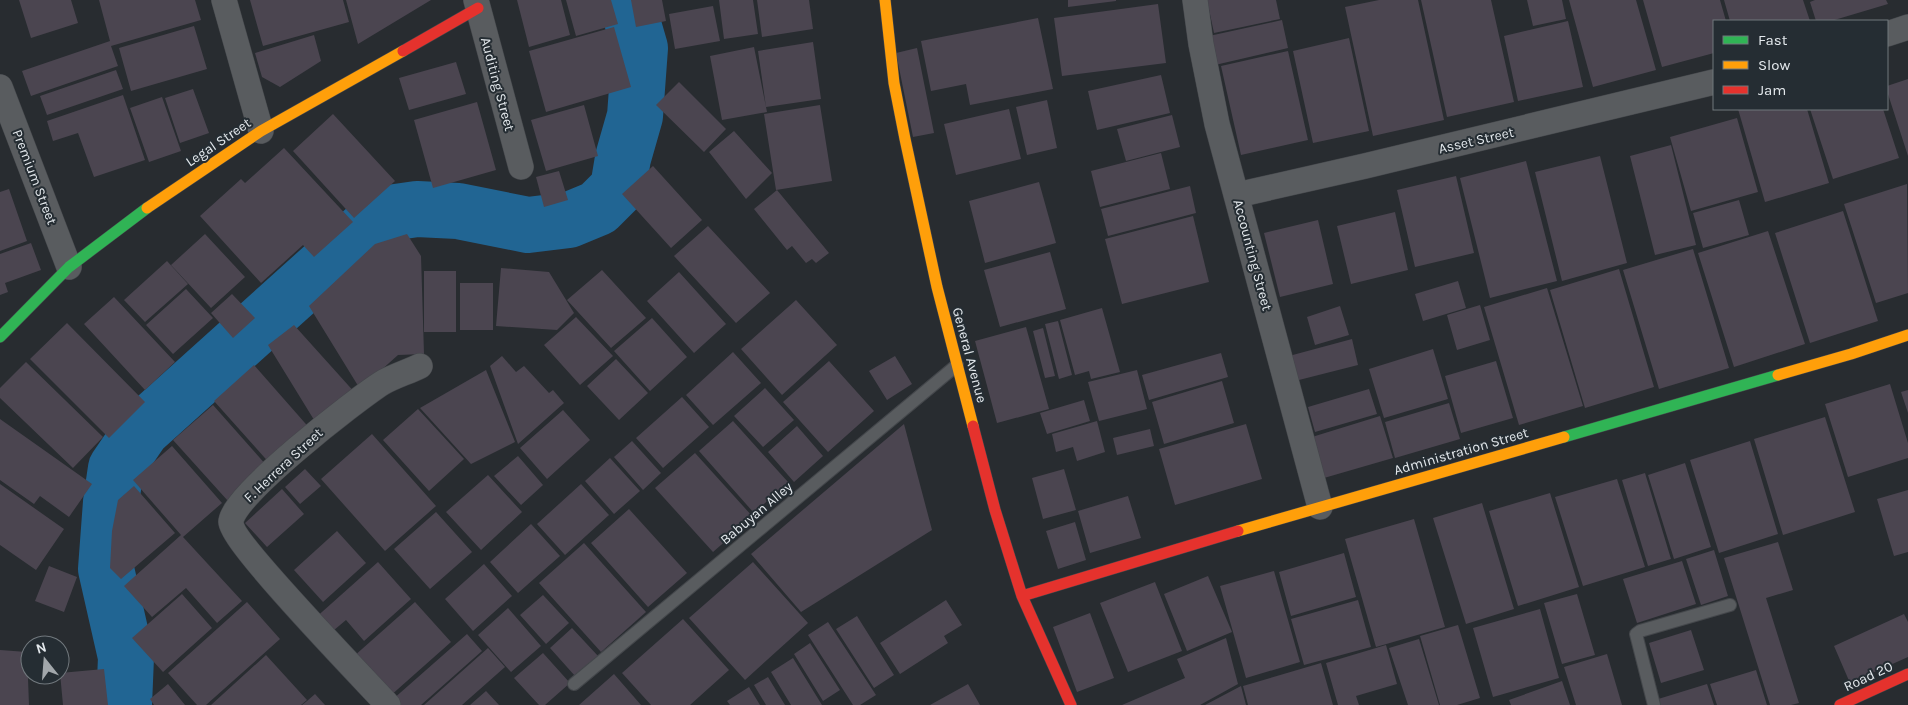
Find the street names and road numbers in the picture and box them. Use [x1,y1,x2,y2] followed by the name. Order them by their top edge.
[477,35,518,133] street label: Auditing Street
[182,114,254,170] street label: Legal Street
[1437,124,1516,157] street label: Asset Street
[9,127,60,227] street label: Premium Street
[1229,198,1276,313] street label: Accounting Street
[949,306,990,405] street label: General Avenue
[1392,424,1530,479] street label: Administration Street
[240,425,326,506] street label: F. Herrera Street
[717,478,796,548] street label: Babuyan Alley
[1841,658,1895,695] street label: Road 20

